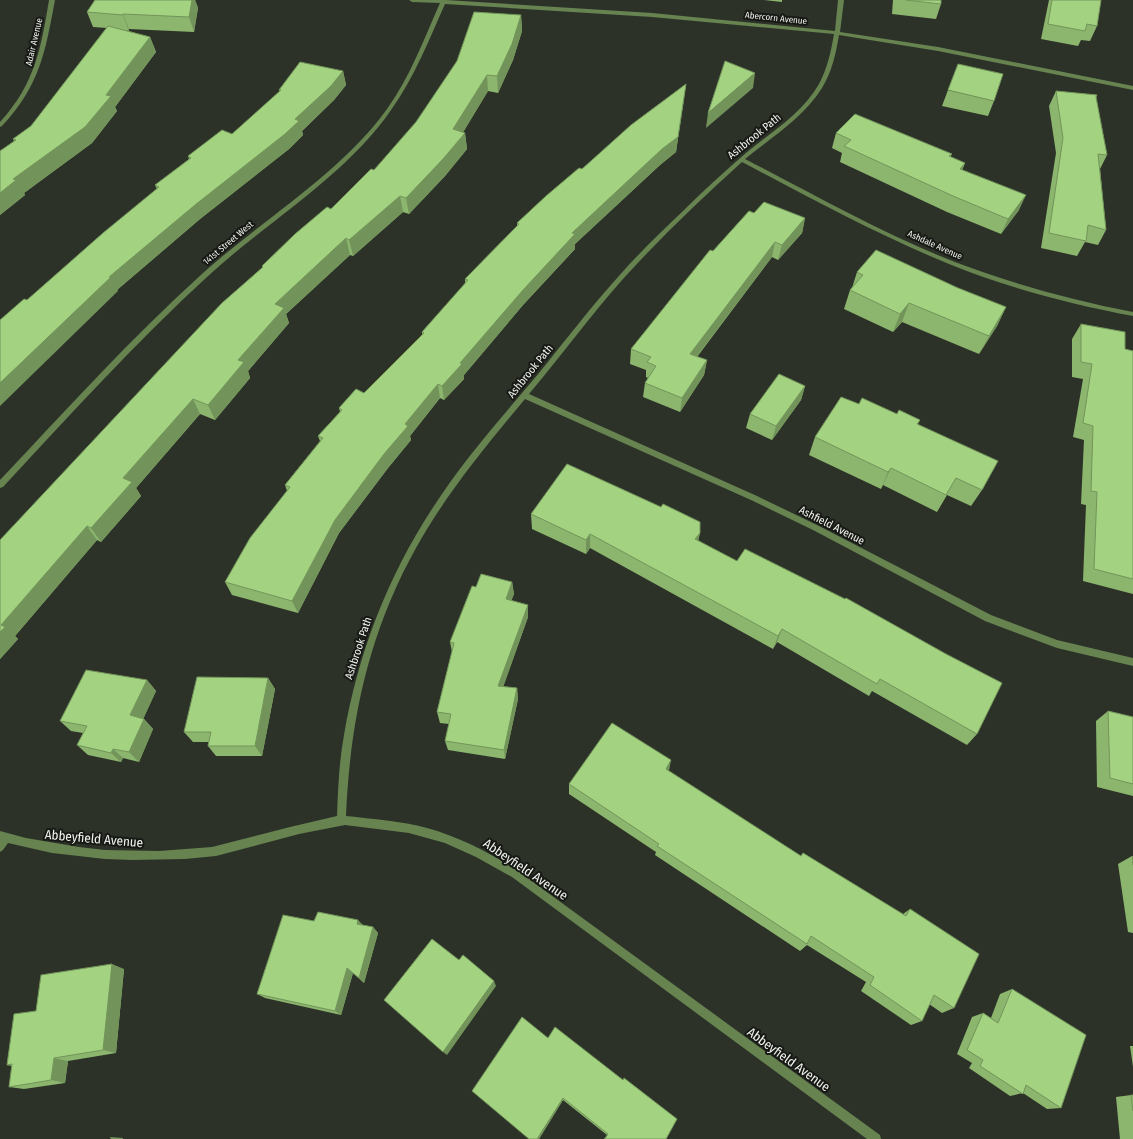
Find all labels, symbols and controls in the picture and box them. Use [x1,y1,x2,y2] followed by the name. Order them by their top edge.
[744,10,808,26] street label: Abercorn Avenue
[24,17,44,67] street label: Adair Avenue
[725,111,784,162] street label: Ashbrook Path
[201,219,255,267] street label: 141st Street West
[906,229,964,262] street label: Ashdale Avenue
[505,342,556,401] street label: Ashbrook Path
[797,503,867,548] street label: Ashfield Avenue
[342,615,375,681] street label: Ashbrook Path
[44,827,144,850] street label: Abbeyfield Avenue
[481,836,571,903] street label: Abbeyfield Avenue
[744,1024,833,1094] street label: Abbeyfield Avenue

